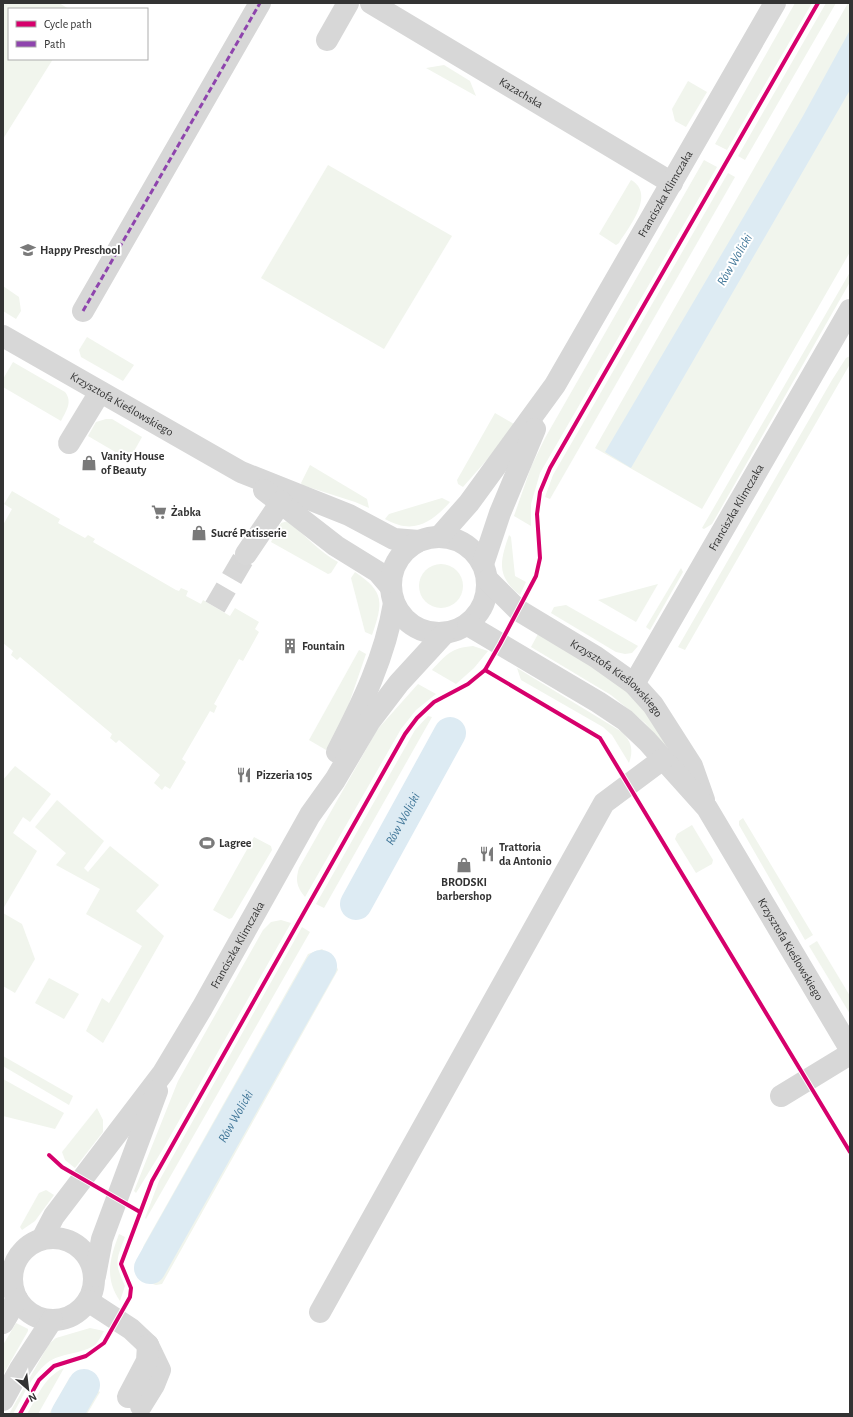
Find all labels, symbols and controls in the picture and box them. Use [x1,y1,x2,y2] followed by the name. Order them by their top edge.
[8,8,148,60] legend
[44,18,92,31] text: Cycle path
[44,38,66,50] text: Path
[497,75,546,111] street label: Kazachska
[636,148,695,239] street label: Franciszka Klimczaka
[715,232,755,288] water label: Rów Wolicki
[19,241,37,259] school or university icon: Happy Preschool
[40,244,120,257] place label: Happy Preschool
[68,370,176,438] street label: Krzysztofa Kieślowskiego
[101,450,165,477] place label: Vanity House of Beauty
[80,454,98,472] shop icon: Vanity House of Beauty
[706,462,766,553] street label: Franciszka Klimczaka
[150,503,168,521] supermarket icon: Żabka
[171,505,201,518] place label: Żabka
[190,524,208,542] shop icon: Sucré Patisserie
[211,527,287,539] place label: Sucré Patisserie
[281,637,299,655] building icon: Fountain
[568,637,665,719] street label: Krzysztofa Kieślowskiego
[302,640,345,652] place label: Fountain
[235,766,253,784] restaurant icon: Pizzeria 105
[256,769,312,781] place label: Pizzeria 105
[383,791,422,847] water label: Rów Wolicki
[198,834,216,852] sports icon: Lagree
[219,837,252,849] place label: Lagree
[499,841,552,867] place label: Trattoria da Antonio
[478,845,496,863] restaurant icon: Trattoria da Antonio
[455,856,473,874] shop icon: BRODSKI barbershop
[436,876,492,902] place label: BRODSKI barbershop
[756,896,826,1002] street label: Krzysztofa Kieślowskiego
[208,899,267,990] street label: Franciszka Klimczaka
[216,1088,256,1145] water label: Rów Wolicki
[8,1369,48,1409] north arrow
[26,1391,38,1404] text: N

